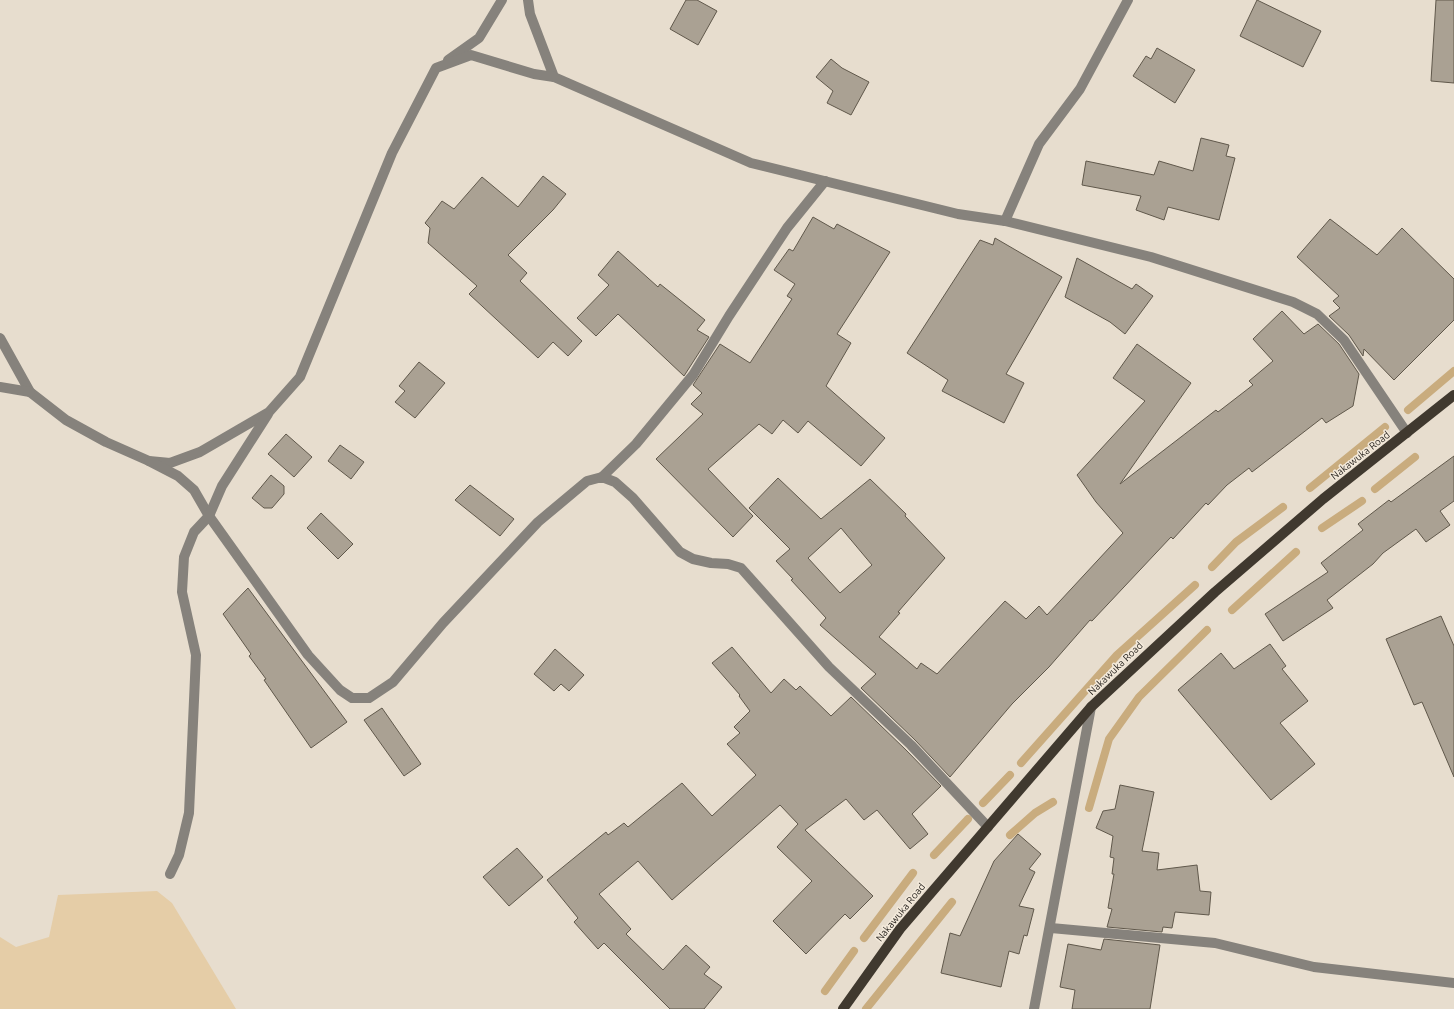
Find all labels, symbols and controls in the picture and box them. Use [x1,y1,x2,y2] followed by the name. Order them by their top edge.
[1329,429,1392,482] street label: Nakawuka Road
[1086,639,1145,697] street label: Nakawuka Road
[874,881,927,944] street label: Nakawuka Road

